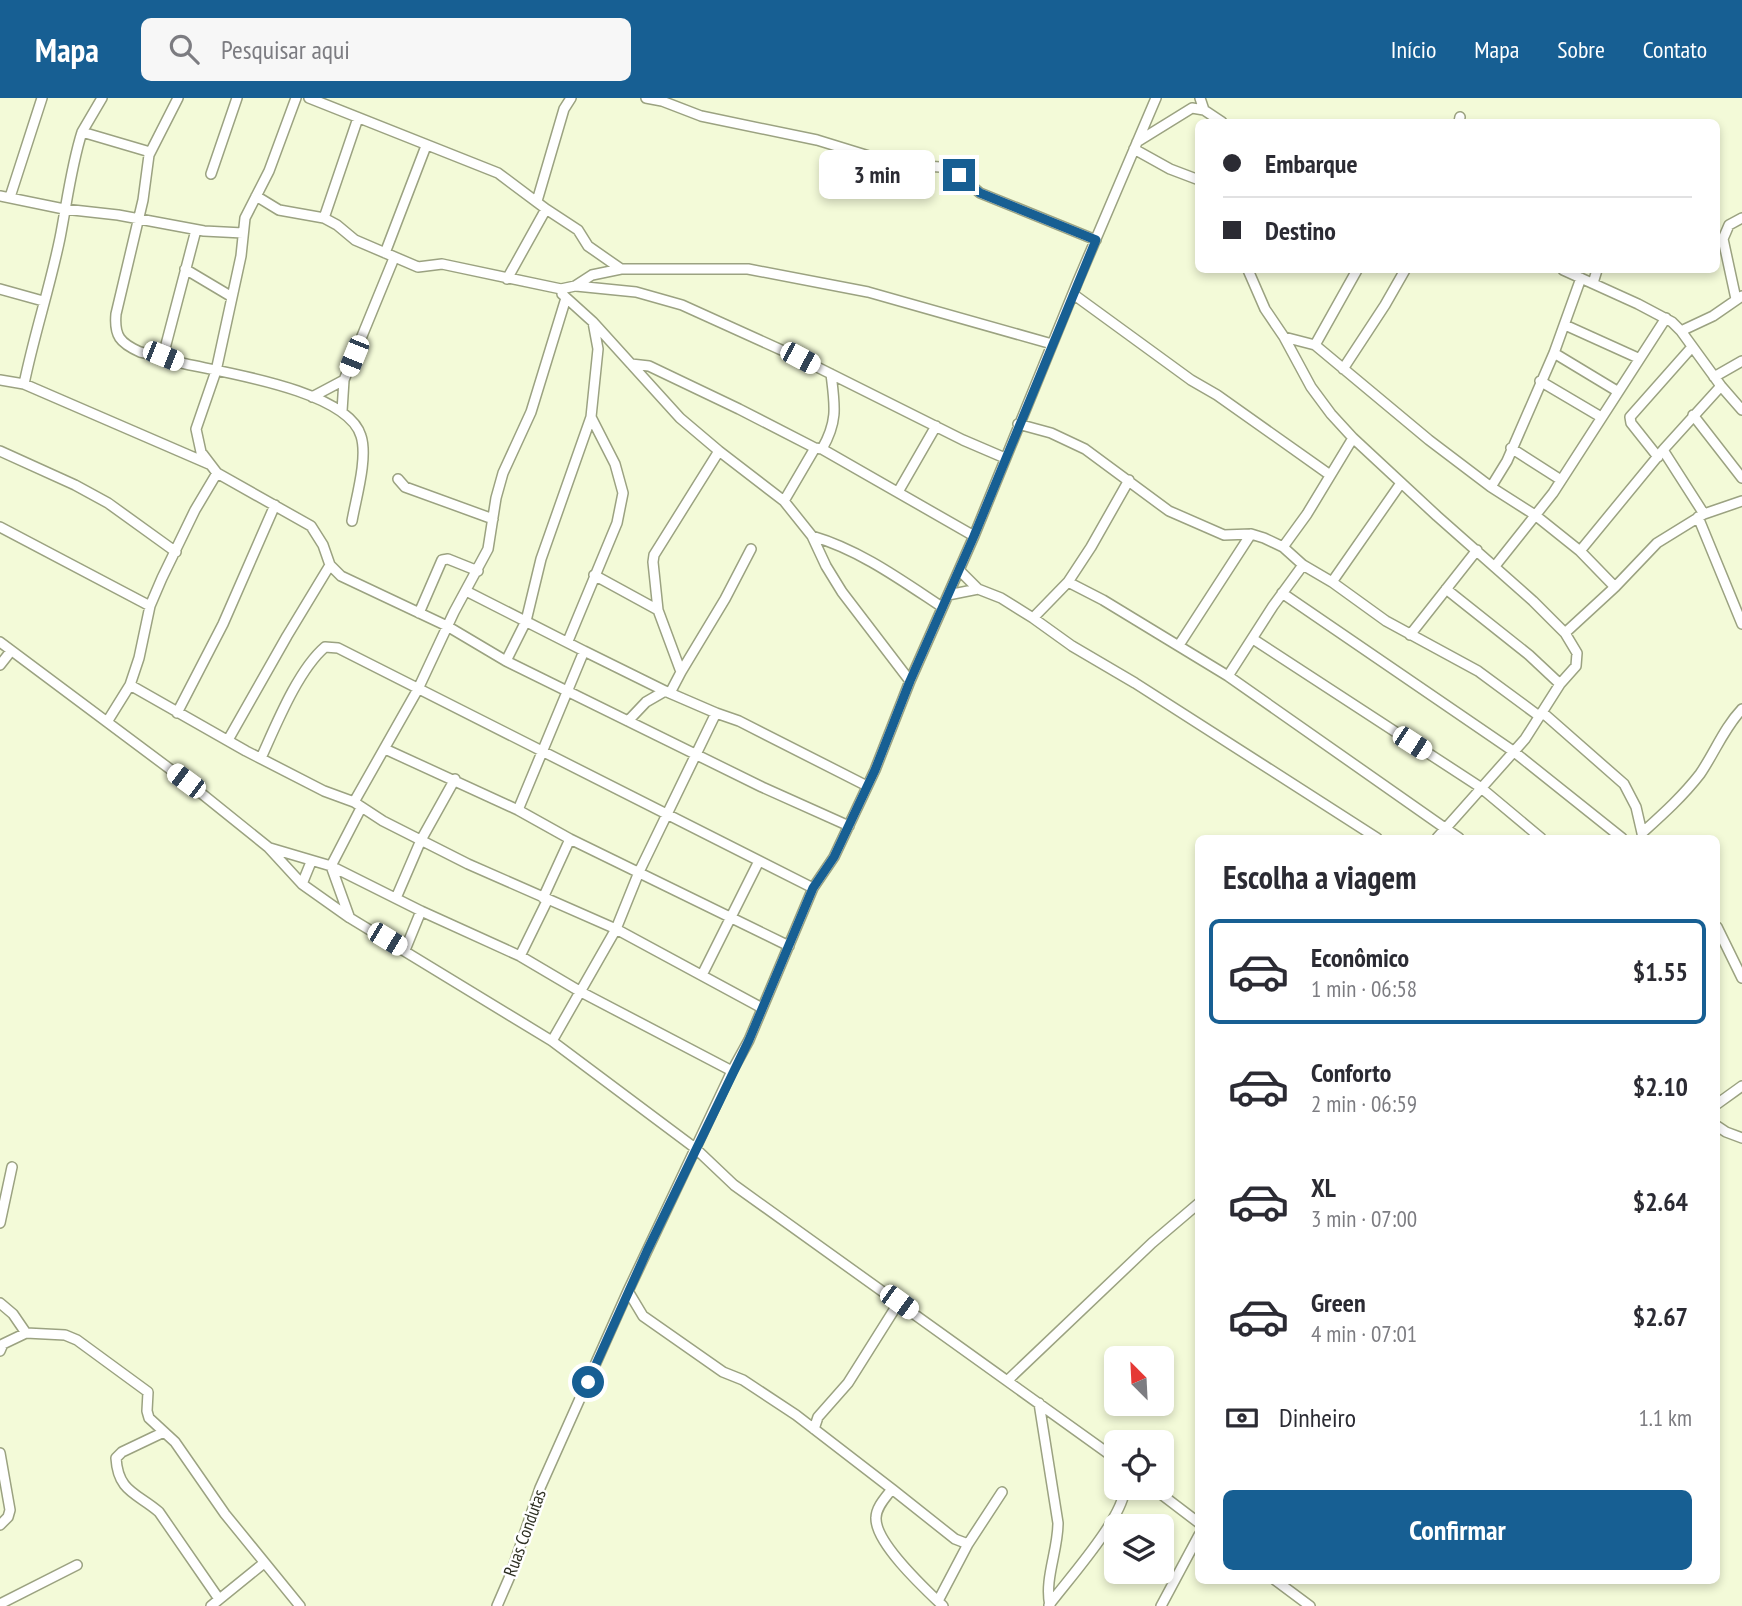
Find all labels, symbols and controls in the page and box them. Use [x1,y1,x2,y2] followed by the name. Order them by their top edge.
[141,18,631,81] search box
[35,28,99,71] text: Mapa
[165,30,203,68] icon: search
[221,33,350,66] text: Pesquisar aqui
[1391,34,1436,65] text: Início
[1474,34,1519,65] text: Mapa
[1557,34,1605,65] text: Sobre
[1643,34,1707,65] text: Contato
[1265,147,1358,180] text: Embarque
[819,150,934,200] callout: 3 min
[943,159,975,191] route end
[854,160,900,189] text: 3 min
[1265,214,1336,247] text: Destino
[337,333,372,379] car
[140,338,187,374] car
[777,339,824,377] car
[1389,723,1436,763] car
[163,760,210,802] car
[1223,856,1416,898] text: Escolha a viagem
[364,919,411,959] car
[1227,940,1290,1003] icon: car
[1311,941,1409,974] text: Econômico
[1633,955,1688,988] text: $1.55
[1311,974,1417,1003] text: 1 min · 06:58
[1227,1055,1290,1118] icon: car
[1311,1056,1391,1089] text: Conforto
[1633,1070,1688,1103] text: $2.10
[1311,1089,1417,1118] text: 2 min · 06:59
[1227,1170,1290,1233] icon: car
[1311,1171,1336,1204] text: XL
[1633,1185,1688,1218] text: $2.64
[1311,1204,1417,1233] text: 3 min · 07:00
[876,1281,923,1323] car
[1227,1285,1290,1348] icon: car
[1311,1286,1366,1319] text: Green
[1633,1300,1688,1333] text: $2.67
[1311,1319,1417,1348] text: 4 min · 07:01
[1104,1346,1174,1416] north arrow
[1104,1346,1174,1584] map controls
[572,1366,604,1398] route start
[1223,1399,1261,1437] icon: cash
[1279,1401,1356,1434] text: Dinheiro
[1638,1403,1692,1432] text: 1.1 km
[1104,1430,1174,1500] button: locate
[498,1486,551,1579] street label: Ruas Condutas
[1223,1490,1692,1570] button: Confirmar
[1104,1514,1174,1584] button: layers

